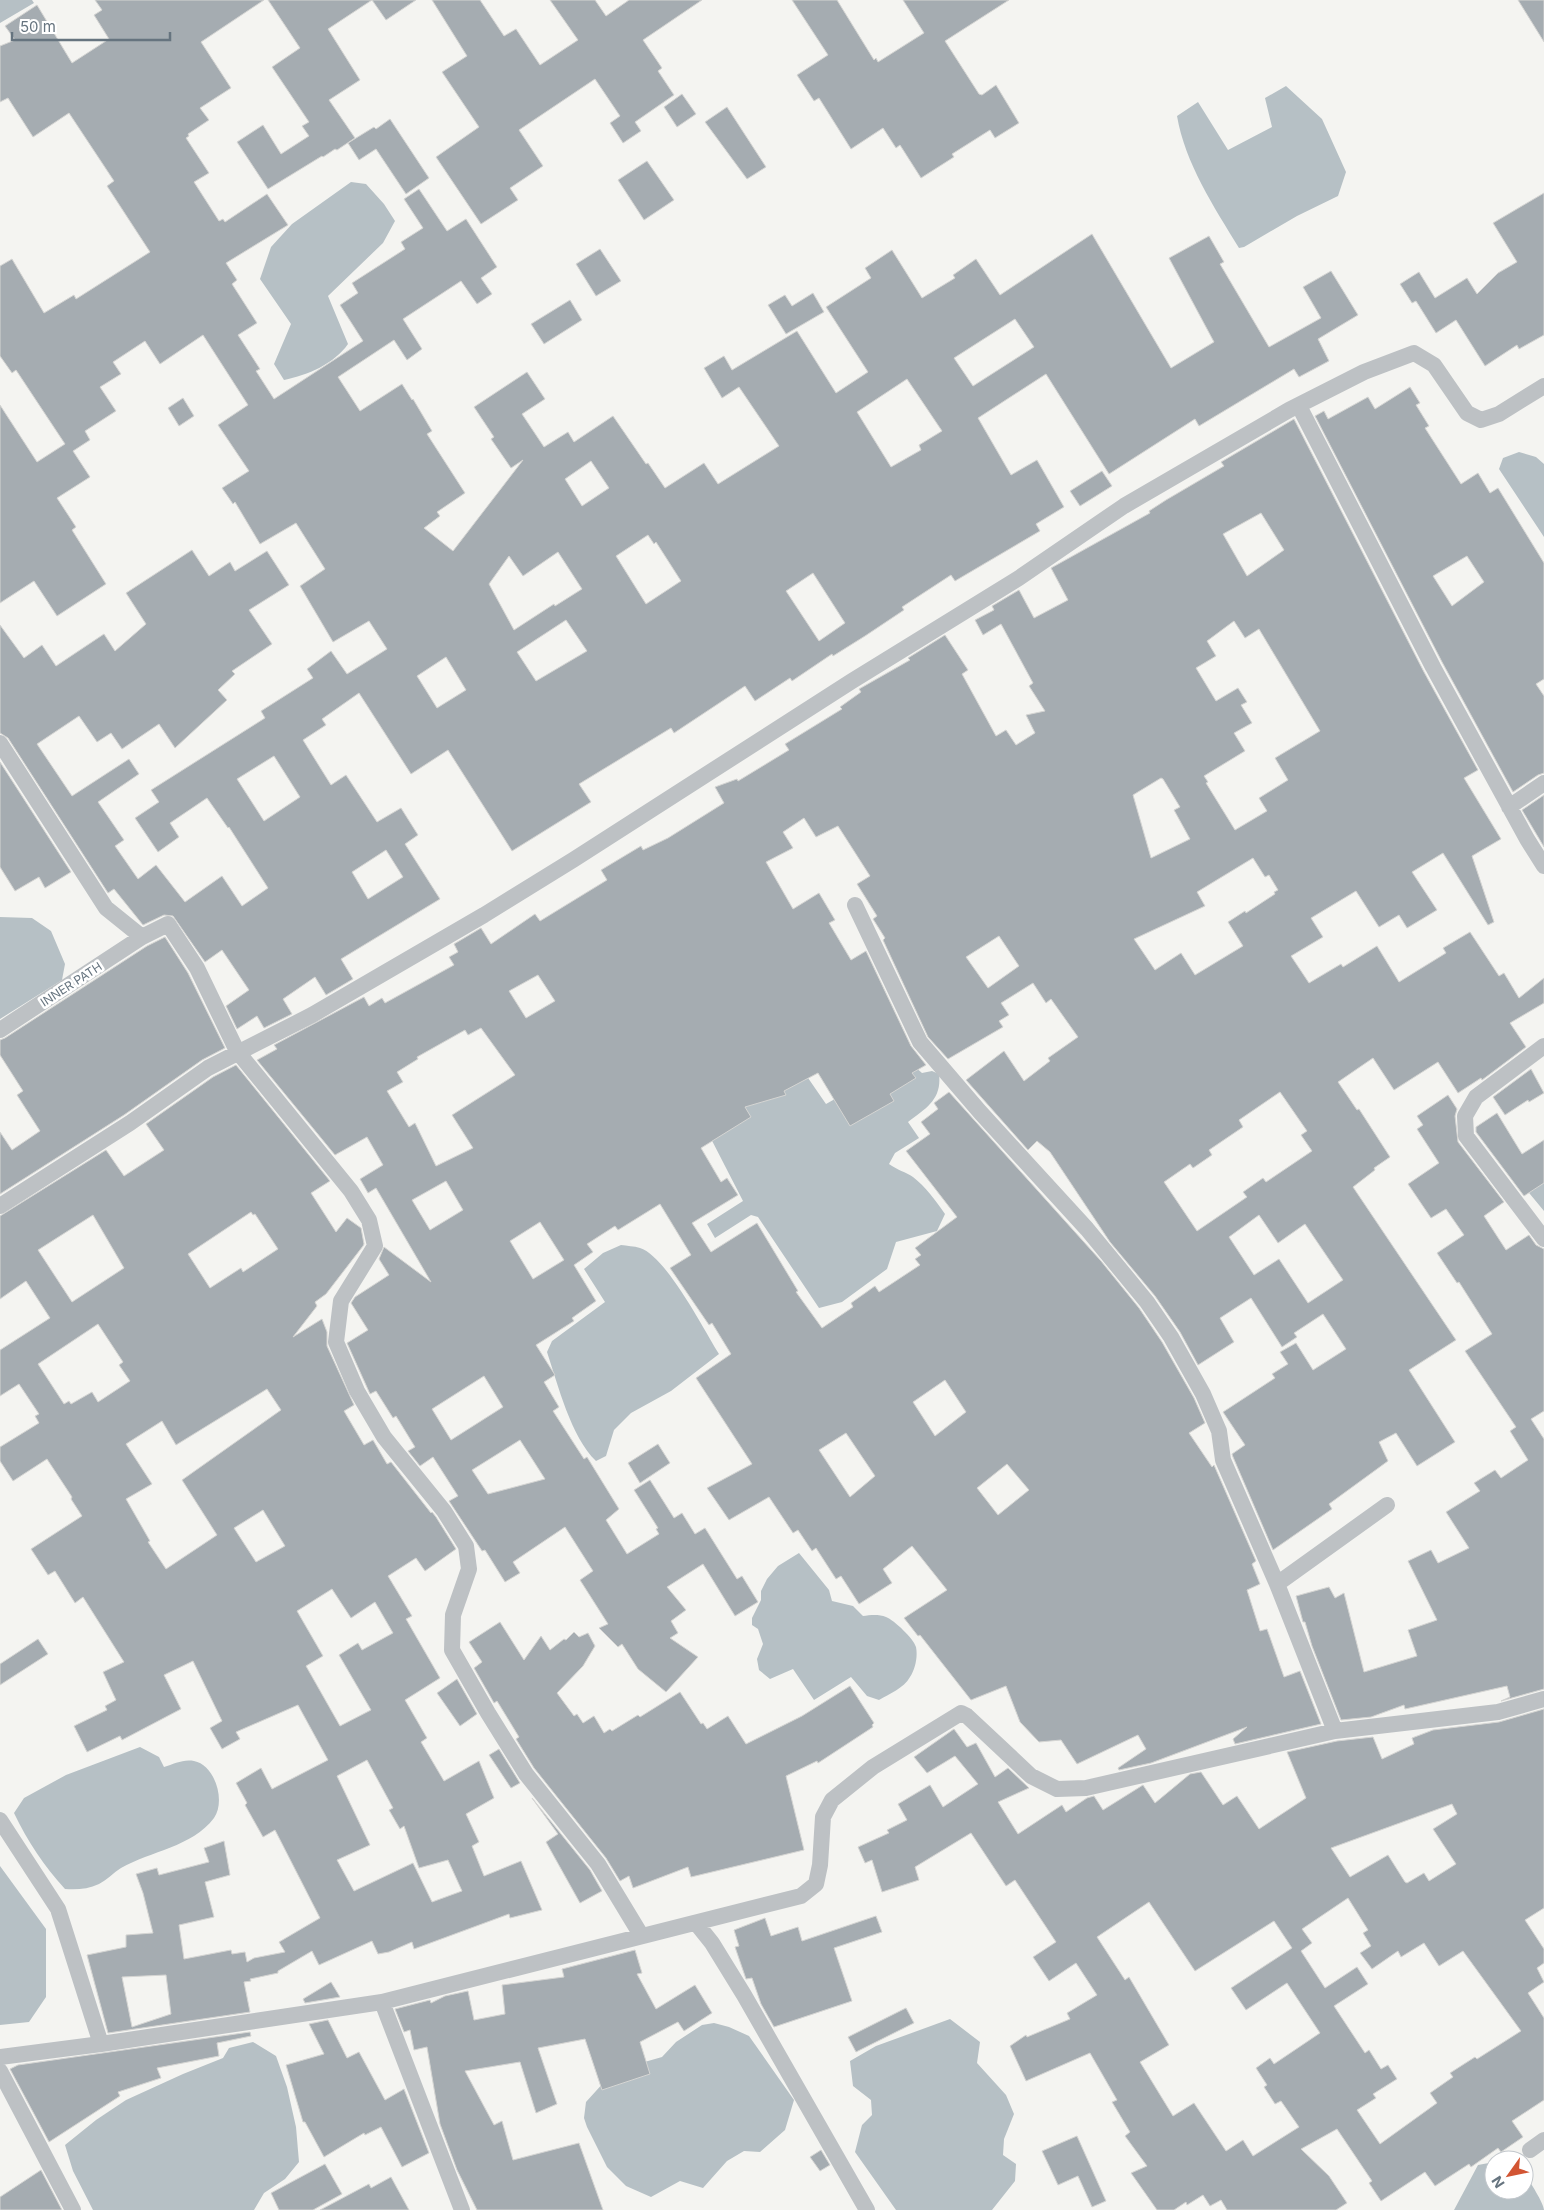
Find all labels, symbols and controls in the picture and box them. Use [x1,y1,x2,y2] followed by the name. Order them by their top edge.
[12,10,170,42] scale bar
[20,17,56,36] text: 50 m
[37,959,105,1009] street label: INNER PATH
[1484,2150,1534,2200] north arrow
[1488,2173,1508,2191] text: N

